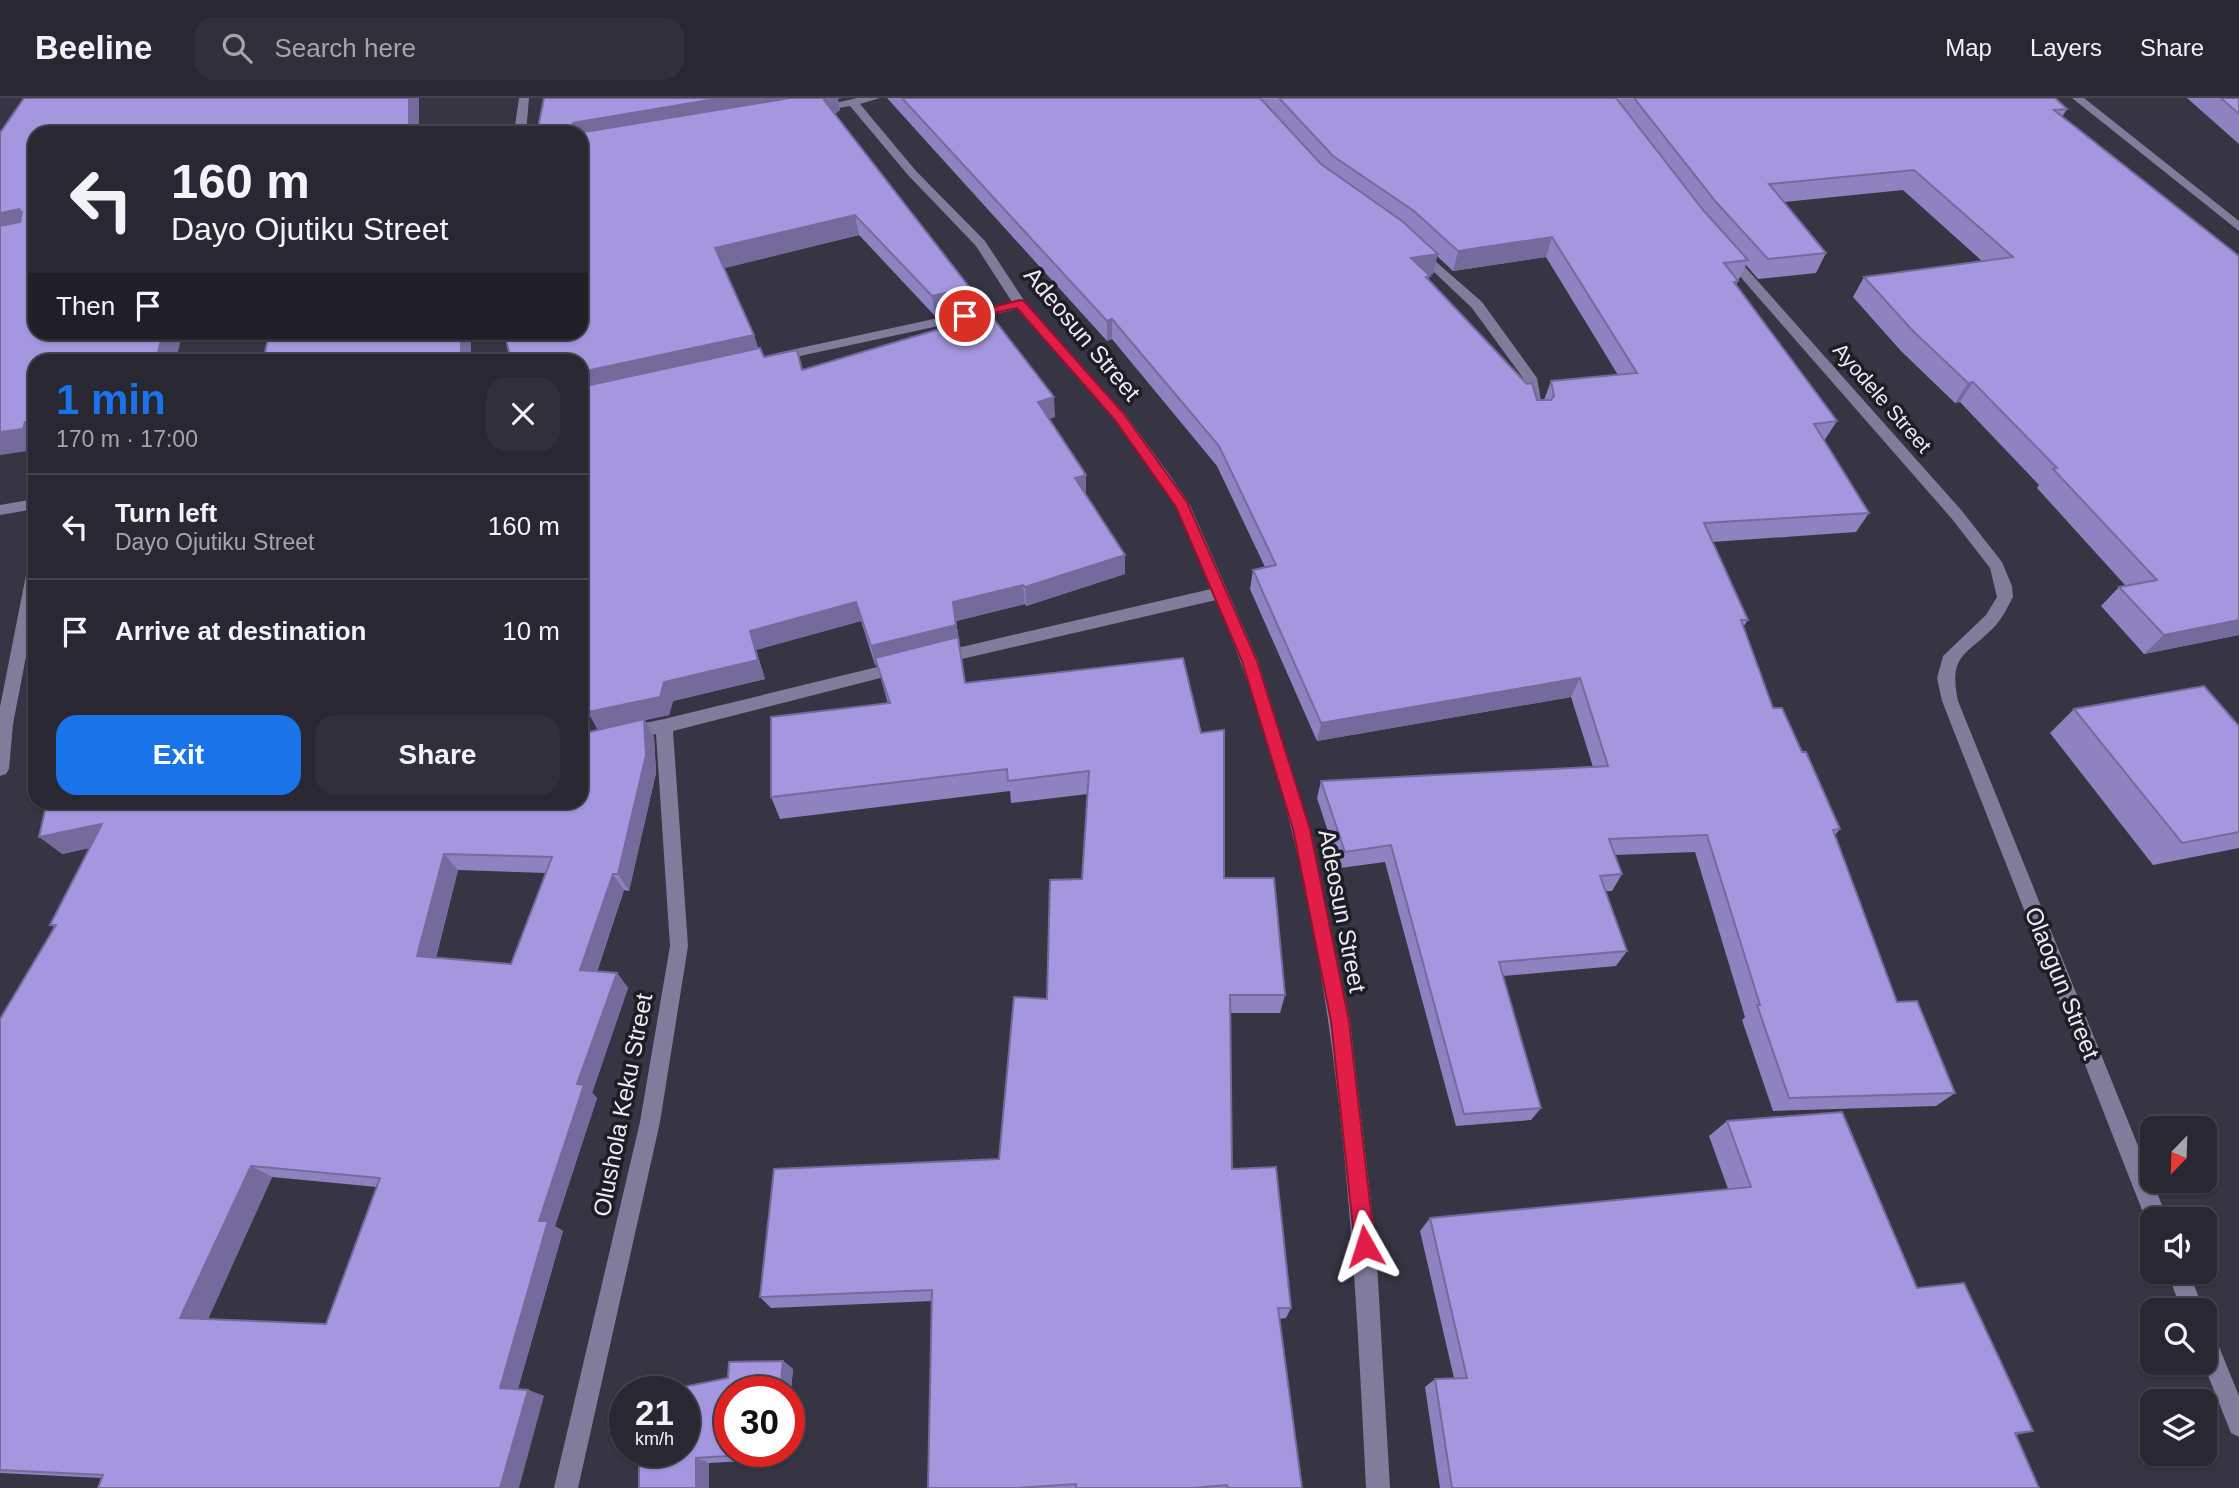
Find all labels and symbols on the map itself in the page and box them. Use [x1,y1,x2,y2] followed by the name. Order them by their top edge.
[1019,262,1146,406] street label: Adeosun Street
[935,286,995,346] pin
[1829,338,1936,457] street label: Ayodele Street
[1313,827,1372,995] street label: Adeosun Street
[2020,903,2105,1063] street label: Olaogun Street
[588,991,657,1219] street label: Olushola Keku Street
[2140,1116,2217,1194] north arrow
[1328,1209,1402,1283] position arrow
[714,1376,805,1467] speed limit sign: 30

